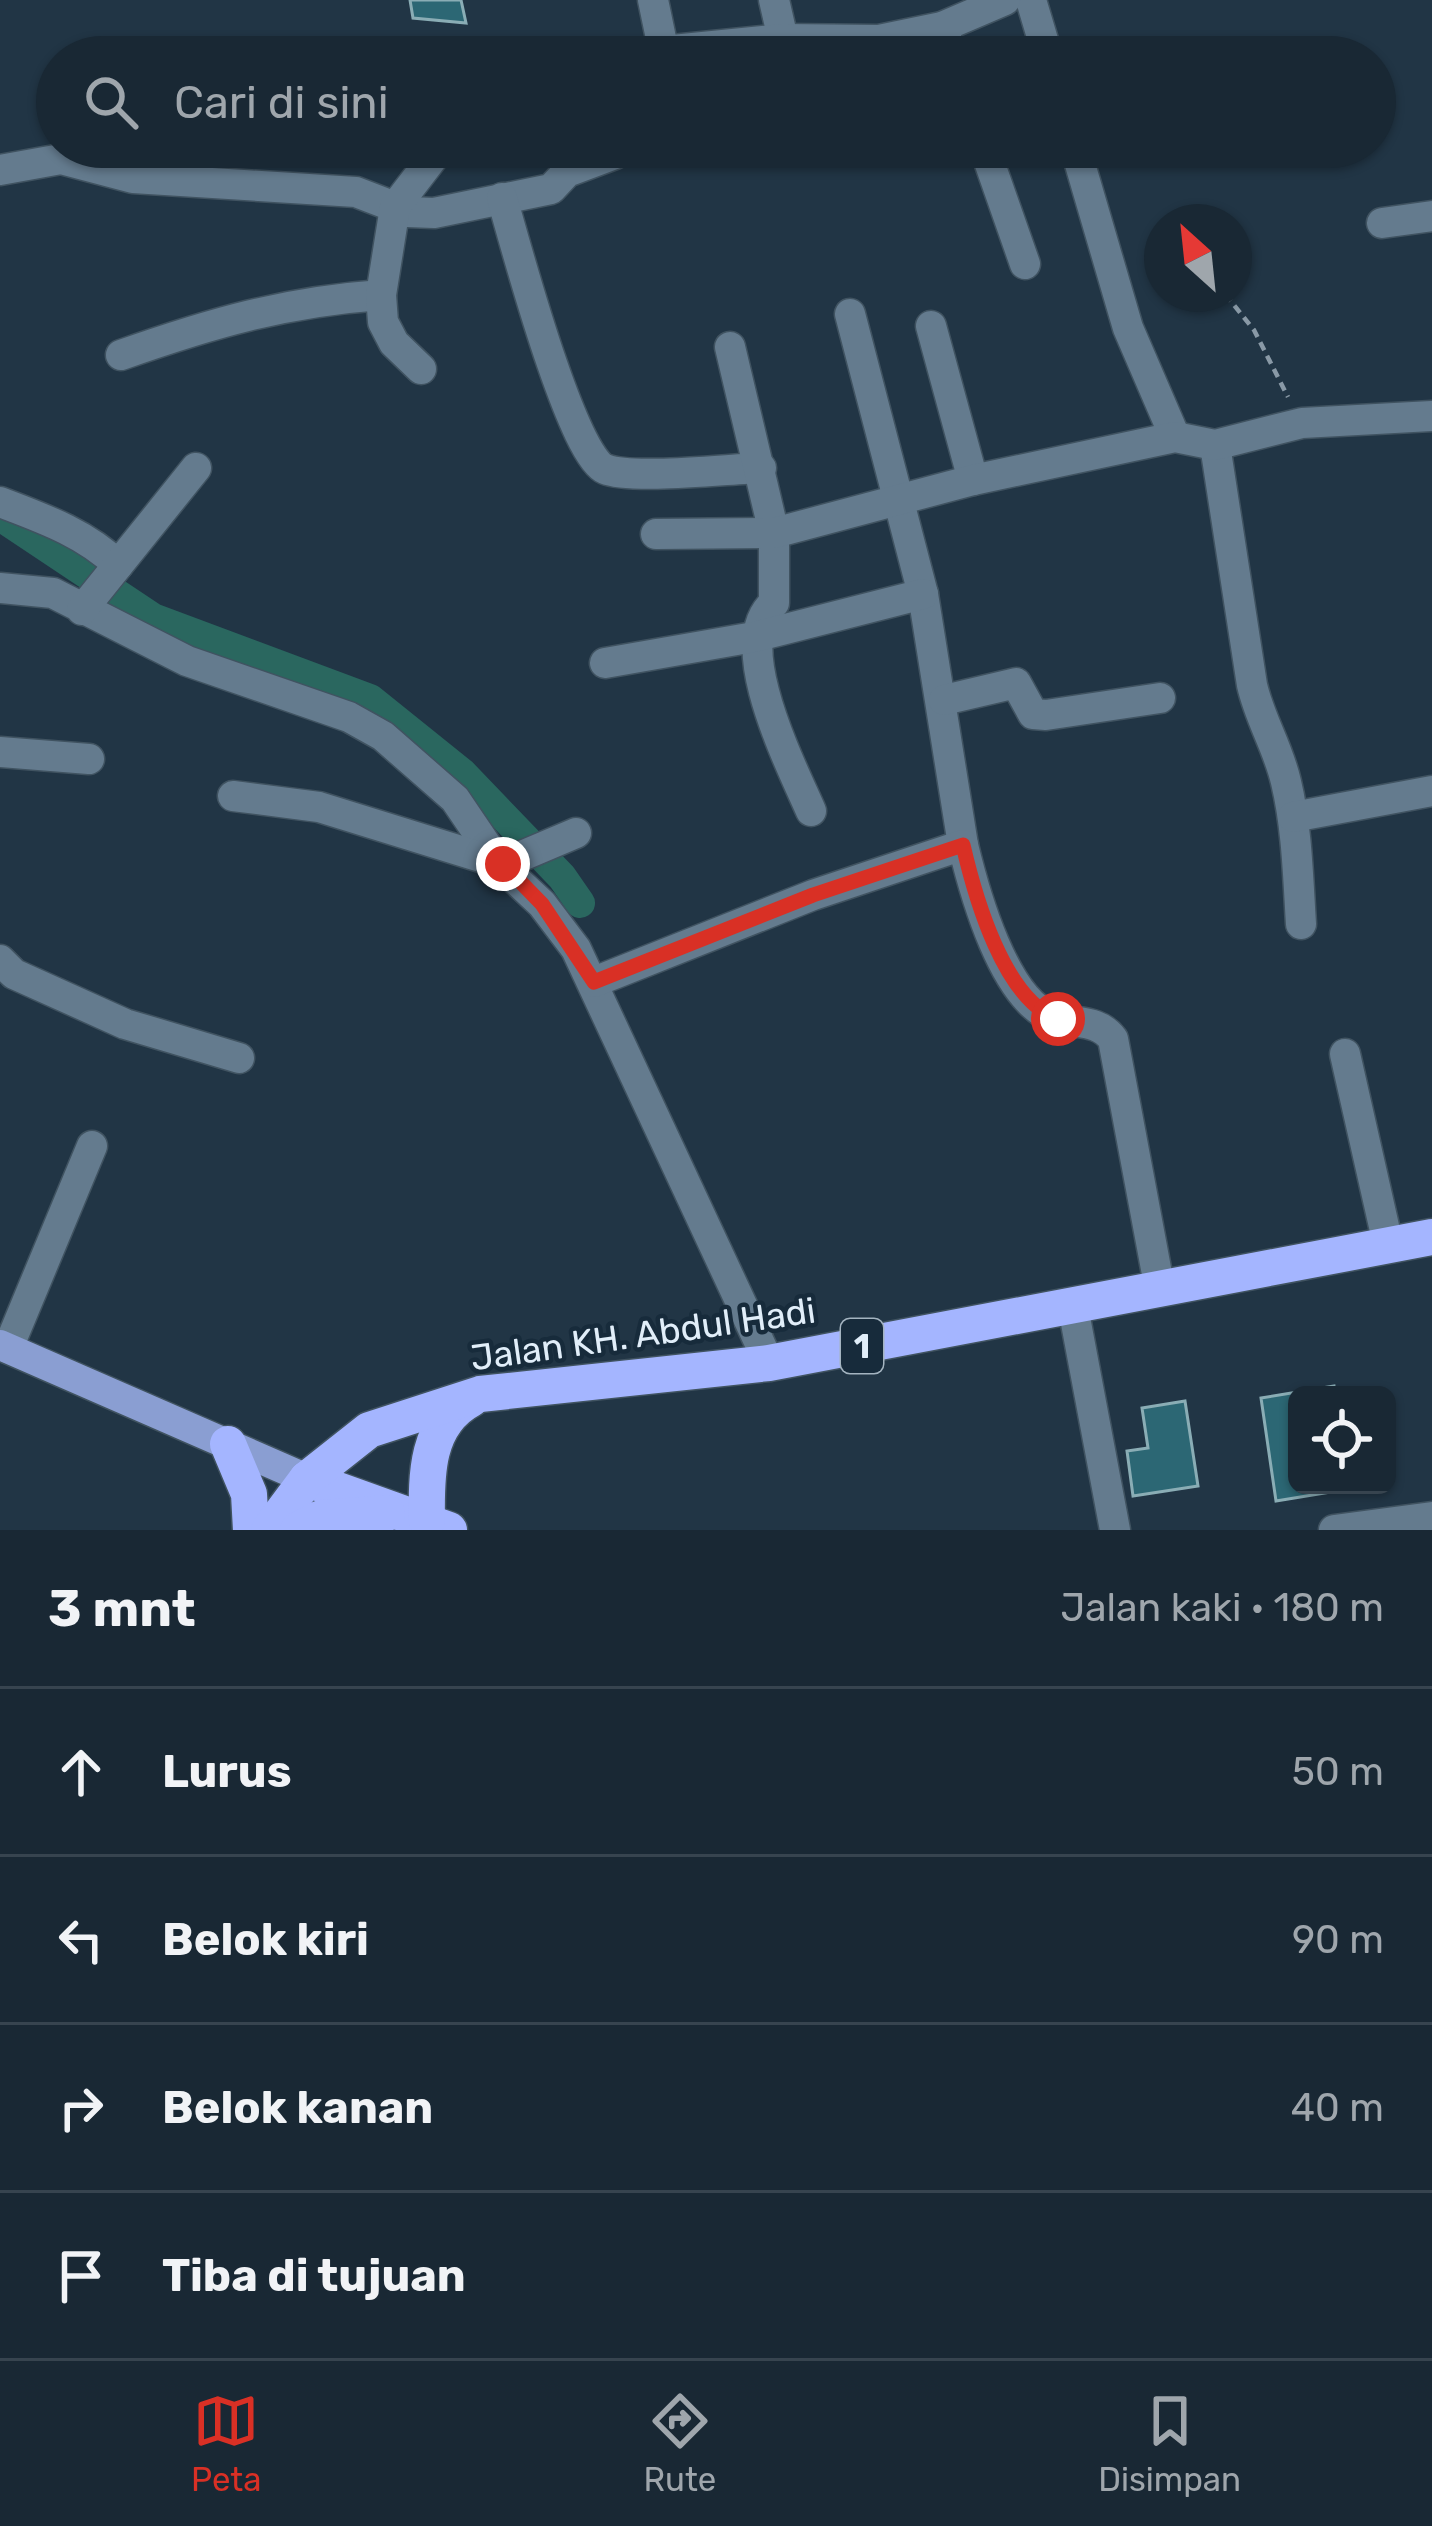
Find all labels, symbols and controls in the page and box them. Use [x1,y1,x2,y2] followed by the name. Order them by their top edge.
[36,36,1396,168] search box
[78,69,144,135] icon: search
[174,76,389,129] text: Cari di sini
[1144,204,1252,312] north arrow
[476,837,530,891] route end
[1031,992,1085,1046] route start
[468,1289,818,1379] street label: Jalan KH. Abdul Hadi
[841,1319,883,1373] road number: 1
[1288,1386,1396,1494] map controls
[1288,1386,1396,1494] button: locate
[48,1578,196,1639] text: 3 mnt
[1060,1585,1384,1631] text: Jalan kaki · 180 m
[48,1739,114,1805] icon: ahead
[162,1745,292,1798] text: Lurus
[1292,1749,1384,1795] text: 50 m
[48,1907,114,1973] icon: left
[162,1913,369,1966] text: Belok kiri
[1292,1917,1384,1963] text: 90 m
[48,2075,114,2141] icon: right
[162,2081,433,2134] text: Belok kanan
[1291,2085,1384,2131] text: 40 m
[48,2243,114,2309] icon: arrive
[162,2249,466,2302] text: Tiba di tujuan
[191,2388,261,2499] tab: Peta
[643,2388,716,2499] tab: Rute
[1098,2388,1241,2499] tab: Disimpan

